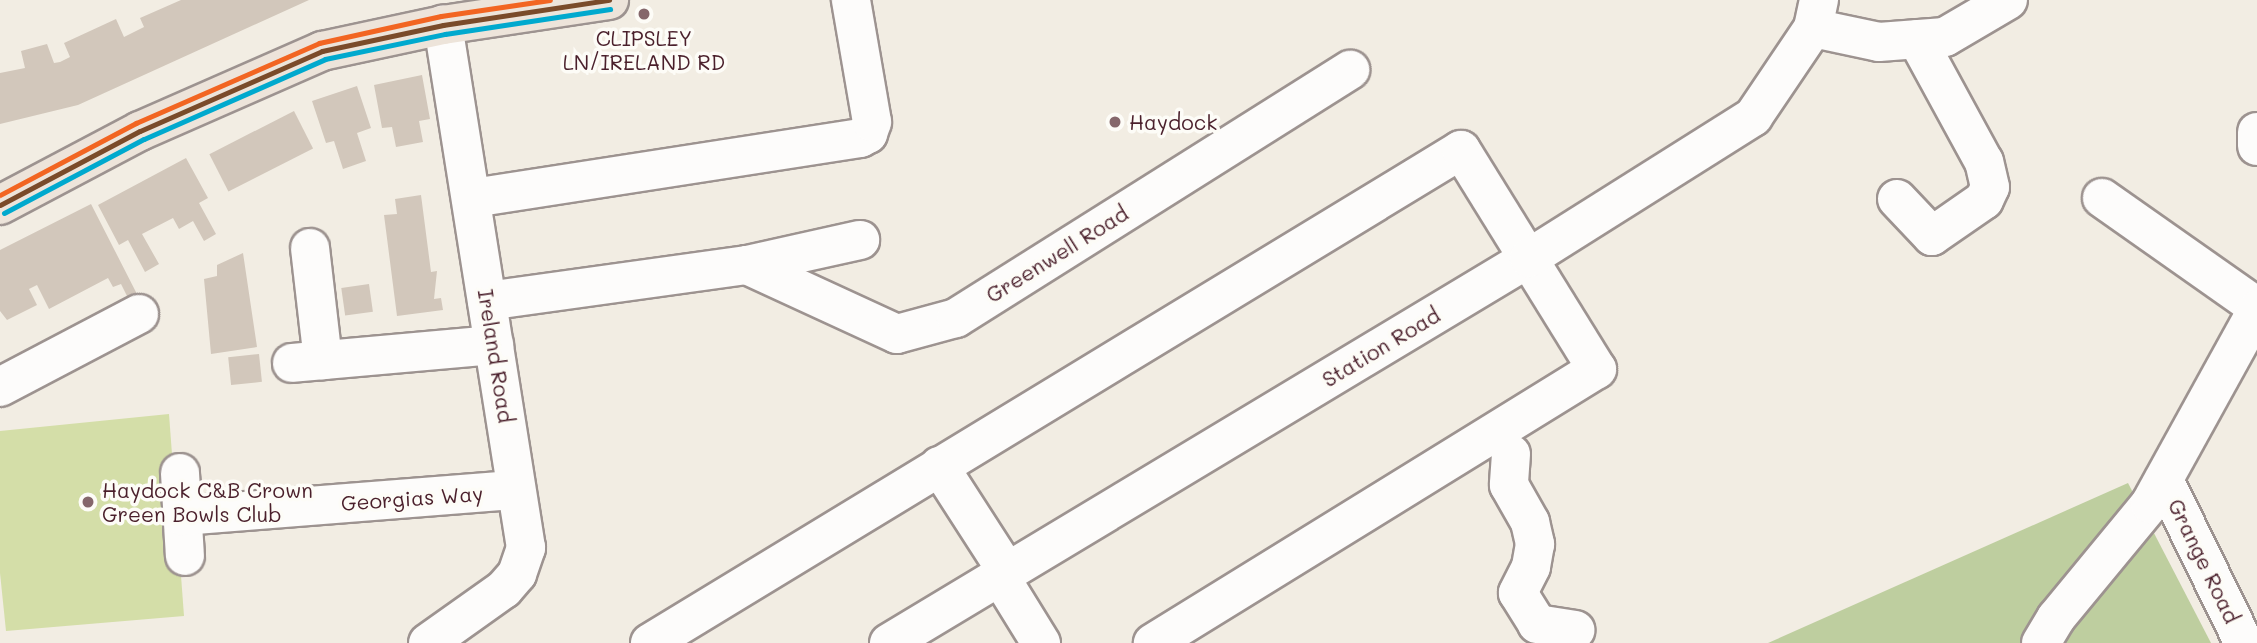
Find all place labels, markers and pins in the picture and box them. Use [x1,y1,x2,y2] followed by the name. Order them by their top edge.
[636,6,652,22] marker: CLIPSLEY LN/IRELAND RD
[563,25,725,75] place label: CLIPSLEY LN/IRELAND RD
[1129,109,1217,135] place label: Haydock
[1107,114,1123,130] marker: Haydock
[102,477,313,527] place label: Haydock C&B Crown Green Bowls Club
[80,494,96,510] marker: Haydock C&B Crown Green Bowls Club

